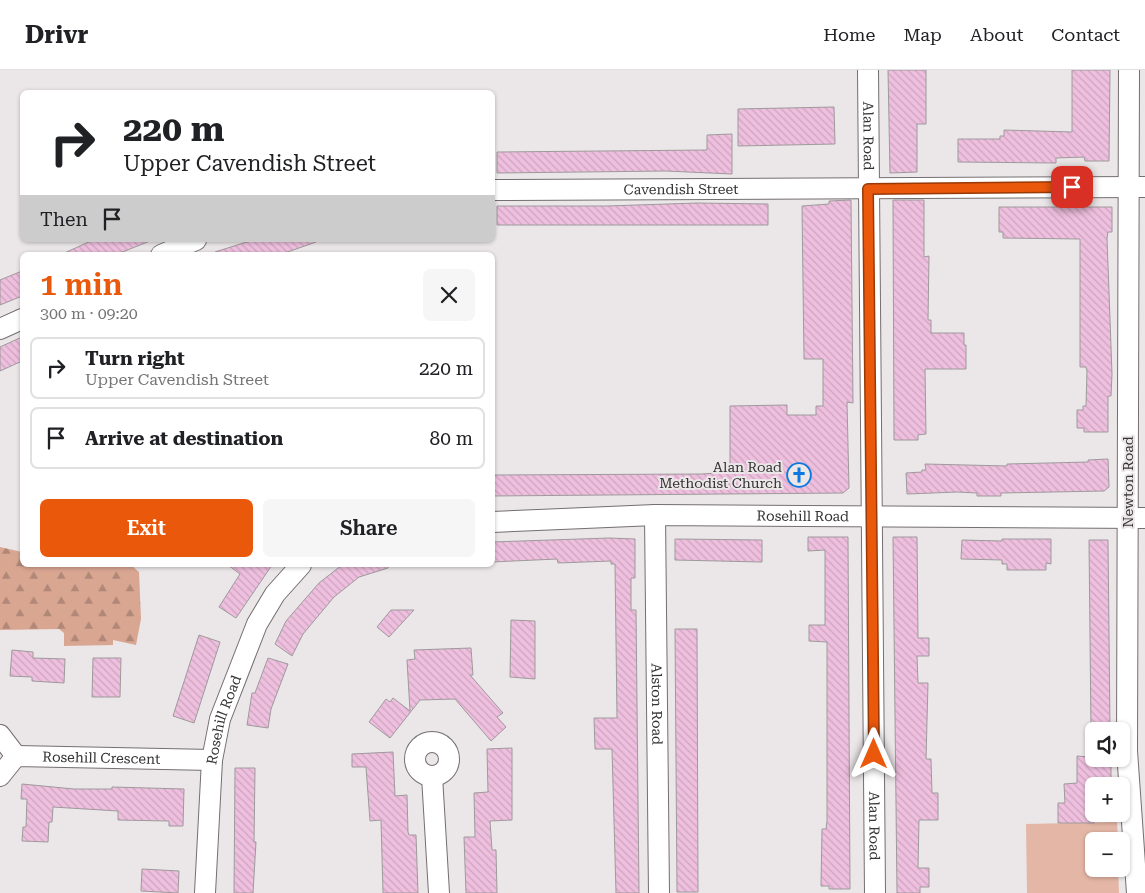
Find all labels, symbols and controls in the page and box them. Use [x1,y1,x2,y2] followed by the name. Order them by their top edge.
[25,21,88,49] text: Drivr
[823,24,875,45] text: Home
[903,24,942,45] text: Map
[970,24,1023,45] text: About
[1051,24,1120,45] text: Contact
[860,101,877,171] street label: Alan Road
[123,109,224,150] text: 220 m
[40,110,105,175] icon: right
[123,151,376,176] text: Upper Cavendish Street
[1051,166,1093,208] pin
[1058,173,1086,201] icon: arrive
[624,181,738,197] street label: Cavendish Street
[98,205,126,233] icon: arrive
[40,208,88,231] text: Then
[40,267,123,302] text: 1 min
[423,269,475,321] button: close
[40,304,138,323] text: 300 m · 09:20
[85,347,185,370] text: Turn right
[42,354,70,382] icon: right
[419,357,473,380] text: 220 m
[85,370,269,389] text: Upper Cavendish Street
[42,424,70,452] icon: arrive
[85,427,283,450] text: Arrive at destination
[430,427,473,450] text: 80 m
[1120,436,1136,528] street label: Newton Road
[659,459,782,491] place label: Alan Road Methodist Church
[786,462,812,488] church icon: Alan Road Methodist Church
[40,499,253,557] button: Exit
[263,499,475,557] button: Share
[757,508,849,524] street label: Rosehill Road
[649,663,665,745] street label: Alston Road
[203,673,244,766] street label: Rosehill Road
[1085,722,1130,877] map controls
[1085,722,1130,767] button: sound
[847,727,899,779] position arrow
[42,749,160,767] street label: Rosehill Crescent
[1085,777,1130,822] button: +
[866,791,883,861] street label: Alan Road
[1085,832,1130,877] button: −

